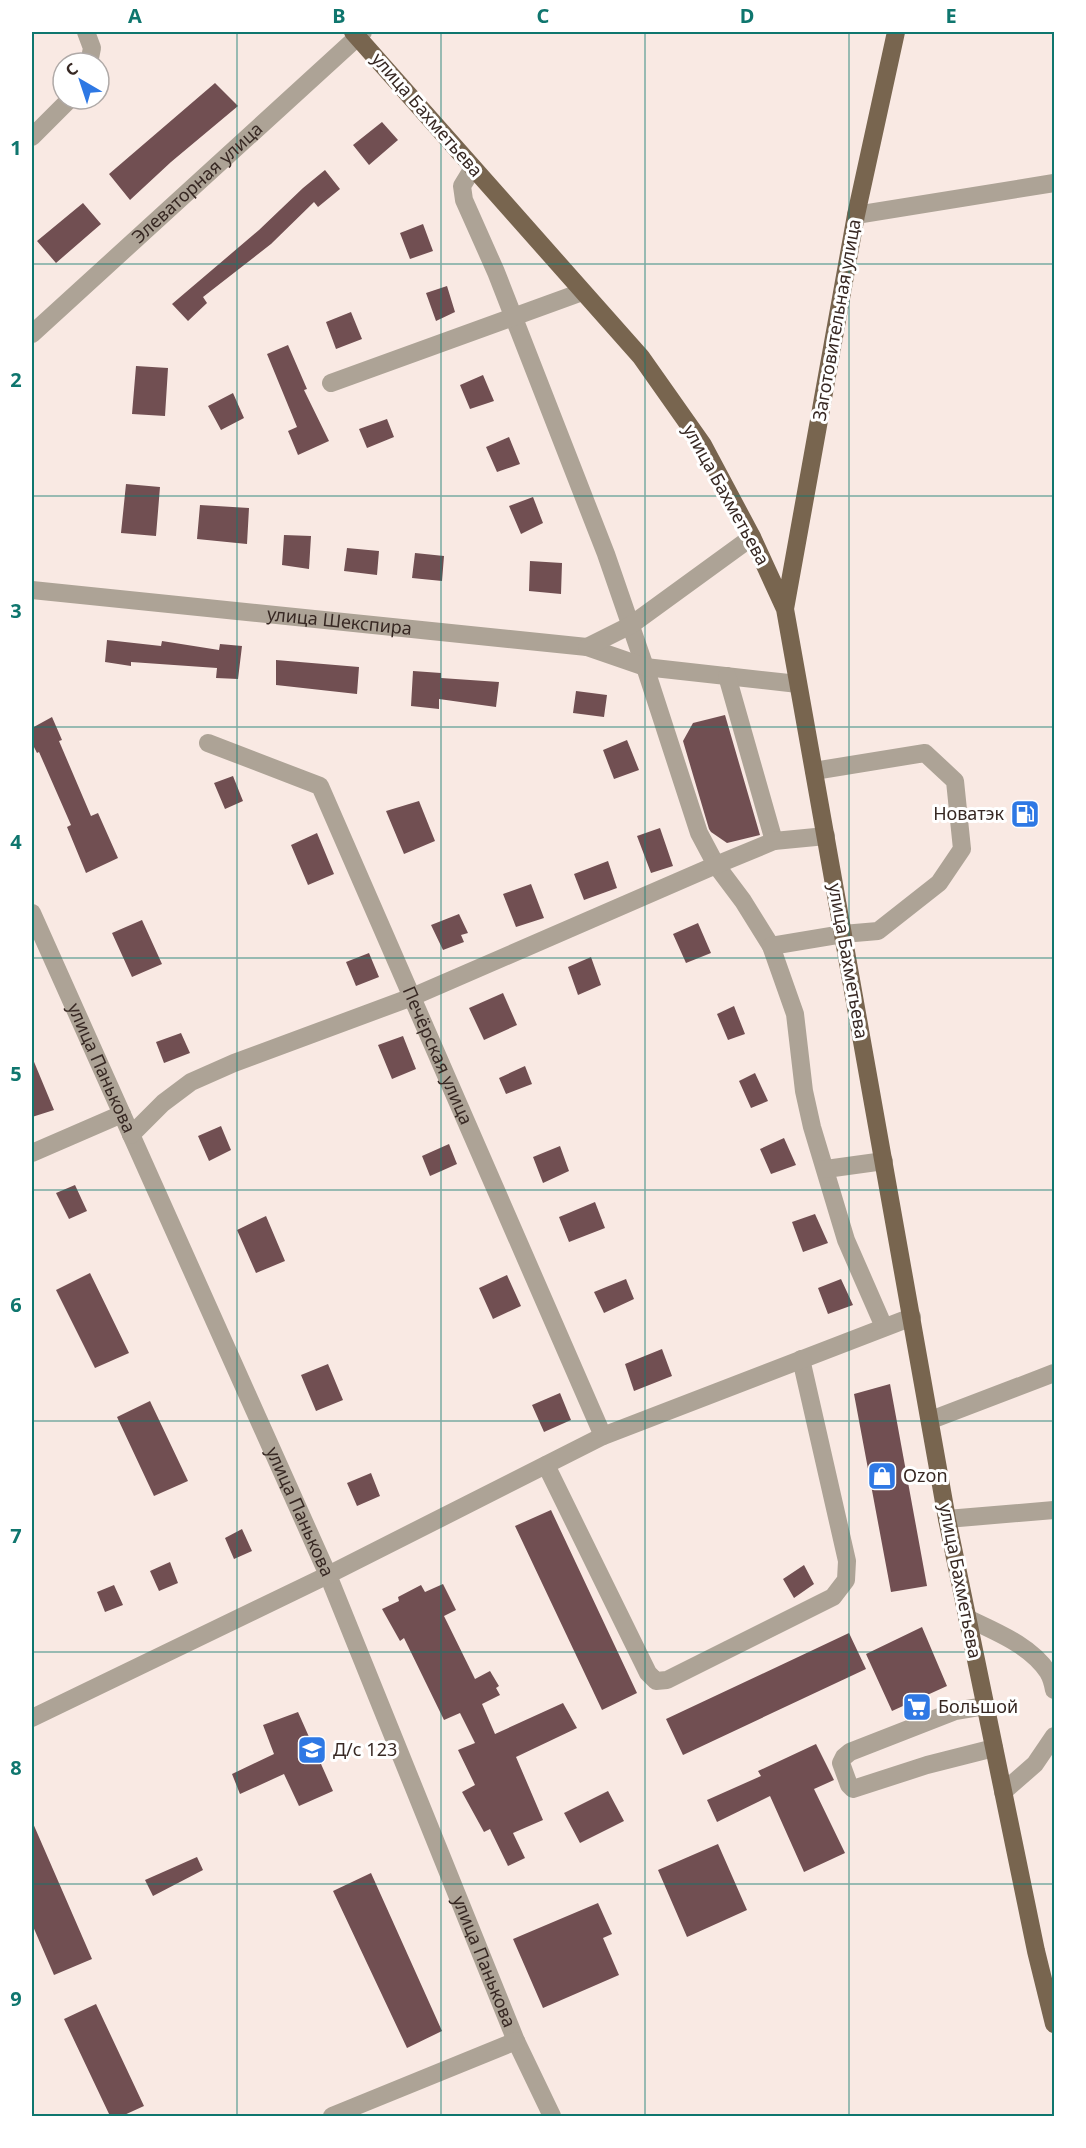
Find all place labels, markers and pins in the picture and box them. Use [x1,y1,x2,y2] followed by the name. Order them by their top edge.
[1009,798,1041,830] fuel station icon: Новатэк
[933,801,1004,825] place label: Новатэк
[866,1460,898,1492] shop icon: Ozon
[903,1463,948,1487] place label: Ozon
[901,1691,933,1723] supermarket icon: Большой
[938,1694,1018,1718] place label: Большой
[296,1734,328,1766] school or university icon: Д/с 123
[333,1737,397,1761] place label: Д/с 123

